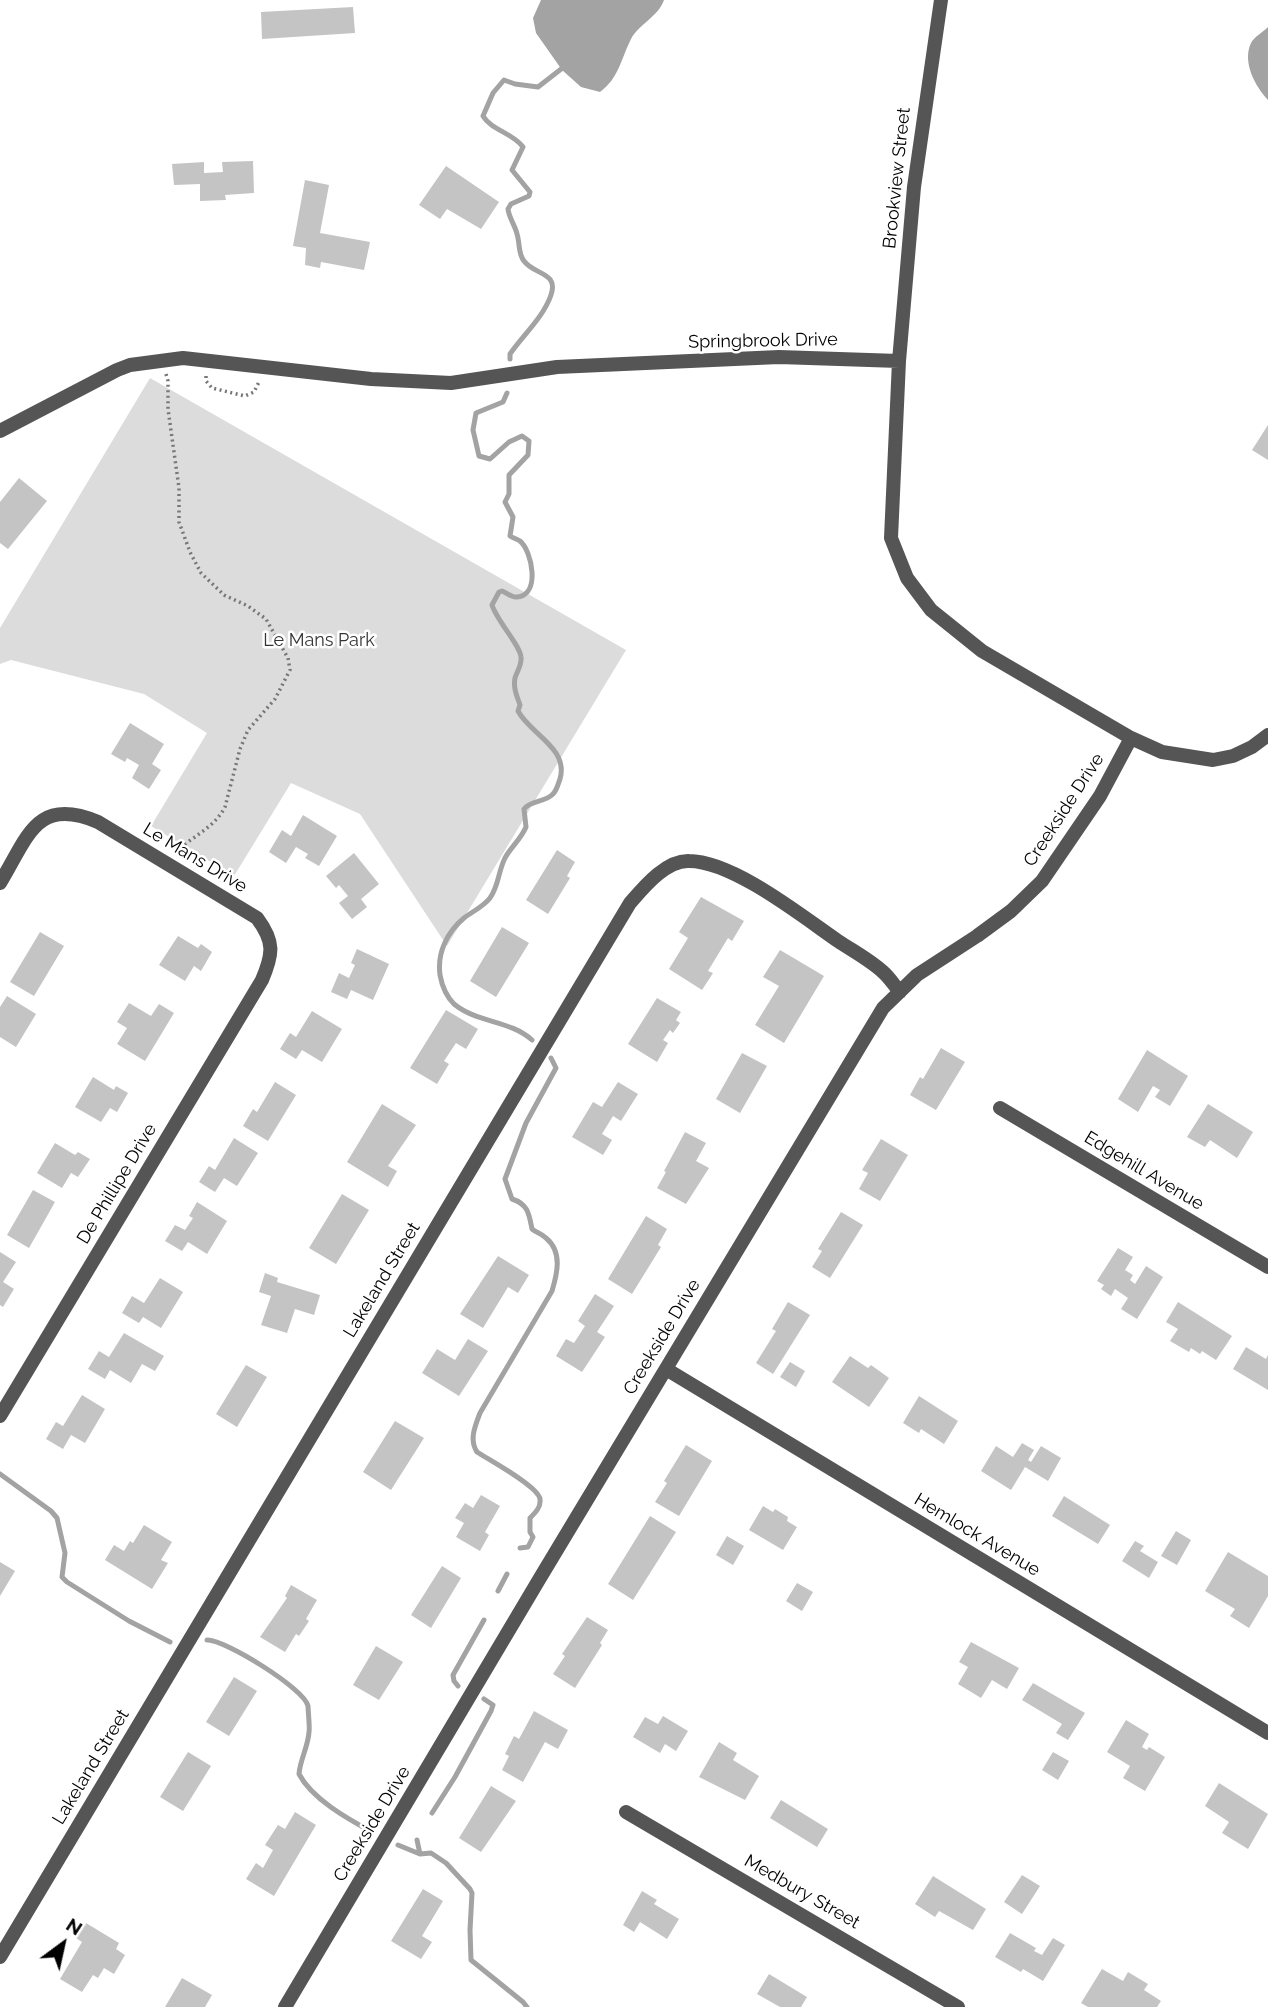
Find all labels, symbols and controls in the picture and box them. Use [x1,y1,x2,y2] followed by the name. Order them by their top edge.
[879,106,915,250] street label: Brookview Street
[688,329,838,353] street label: Springbrook Drive
[263,630,375,652] park label: Le Mans Park
[1019,749,1109,871] street label: Creekside Drive
[139,818,251,898] street label: Le Mans Drive
[73,1120,161,1248] street label: De Phillipe Drive
[1080,1127,1208,1215] street label: Edgehill Avenue
[339,1218,425,1342] street label: Lakeland Street
[619,1275,705,1399] street label: Creekside Drive
[910,1489,1044,1581] street label: Hemlock Avenue
[48,1705,134,1829] street label: Lakeland Street
[329,1762,415,1886] street label: Creekside Drive
[740,1850,864,1934] street label: Medbury Street
[28,1909,98,1979] north arrow
[62,1913,87,1940] text: N

